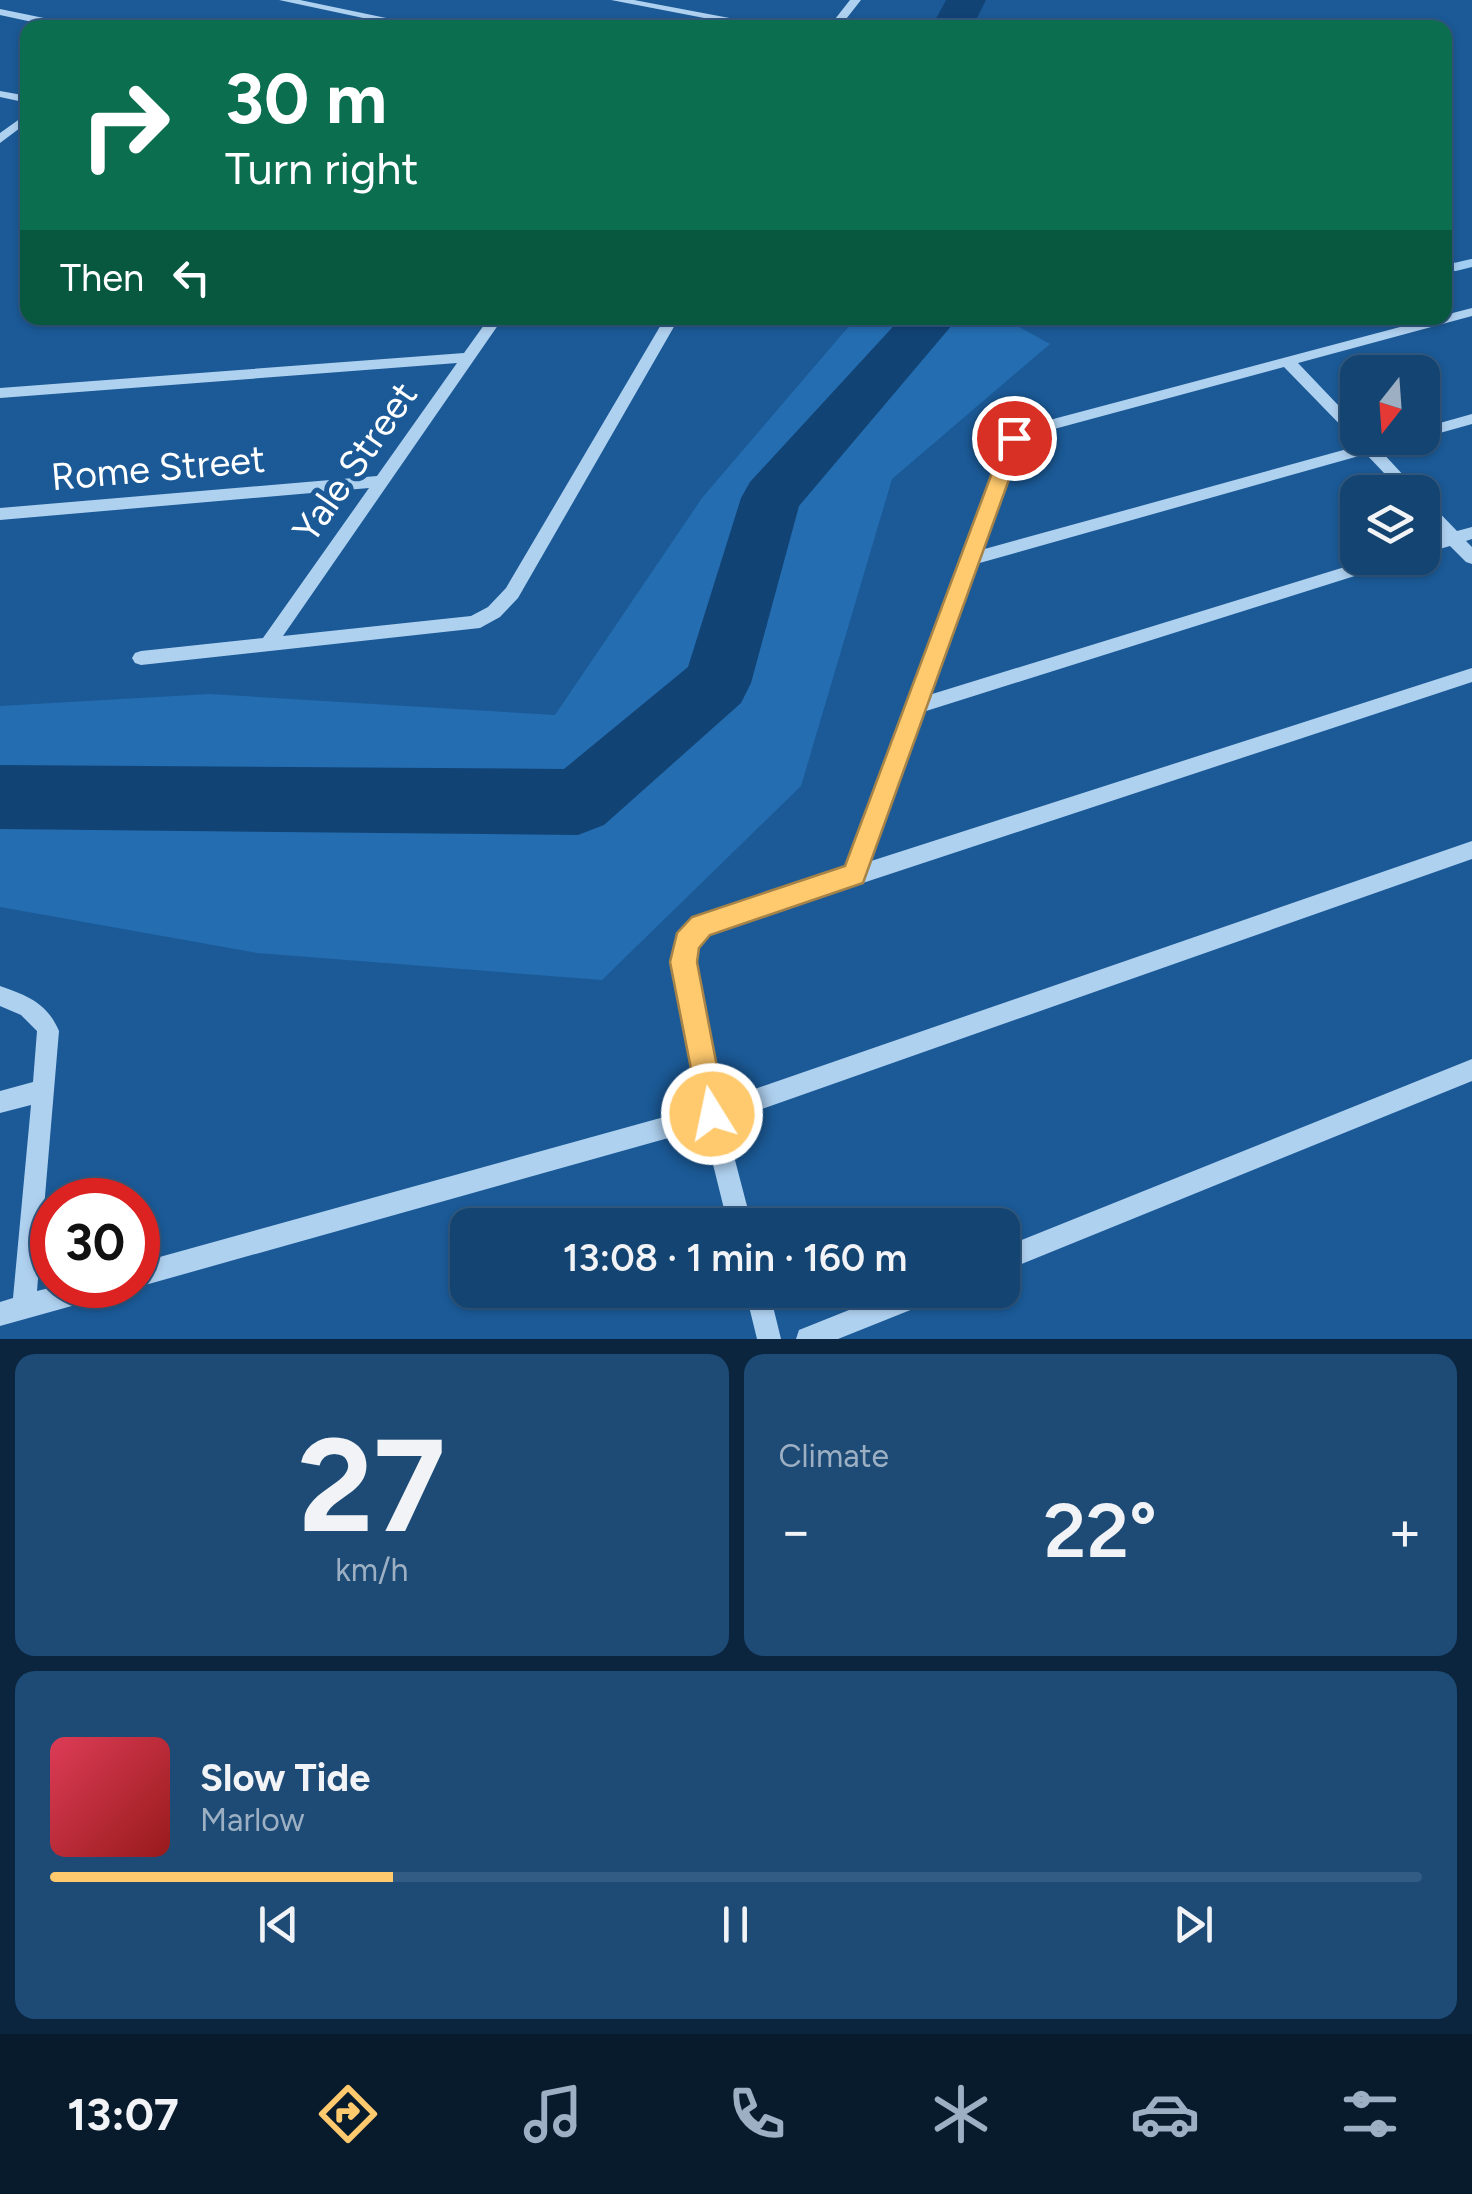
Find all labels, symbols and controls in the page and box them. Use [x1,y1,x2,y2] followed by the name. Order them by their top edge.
[225,56,387,141] text: 30 m
[60,60,190,190] icon: right
[225,141,418,195] text: Turn right
[164,250,219,305] icon: left
[60,255,144,301] text: Then
[1340,355,1440,455] north arrow
[1340,355,1440,575] map controls
[283,373,427,551] street label: Yale Street
[972,396,1057,481] pin
[987,411,1042,466] icon: arrive
[49,436,267,500] street label: Rome Street
[1340,475,1440,575] button: layers
[660,1062,764,1166] position arrow
[30,1178,160,1308] speed limit sign: 30
[563,1235,907,1281] text: 13:08 · 1 min · 160 m
[298,1408,446,1564] text: 27
[779,1437,889,1475] text: Climate
[1043,1486,1157,1576] text: 22°
[779,1498,813,1564] text: −
[1388,1498,1422,1564] text: +
[335,1551,408,1589] text: km/h
[200,1755,370,1801] text: Slow Tide
[200,1801,304,1839] text: Marlow
[251,1897,306,1952] icon: previous
[708,1897,763,1952] icon: pause
[1166,1897,1221,1952] icon: next
[313,2079,383,2149] icon: directions
[518,2079,588,2149] icon: music
[722,2079,792,2149] icon: phone
[926,2079,996,2149] icon: climate
[1130,2079,1200,2149] icon: car
[1335,2079,1405,2149] icon: filters
[67,2087,179,2141] text: 13:07

